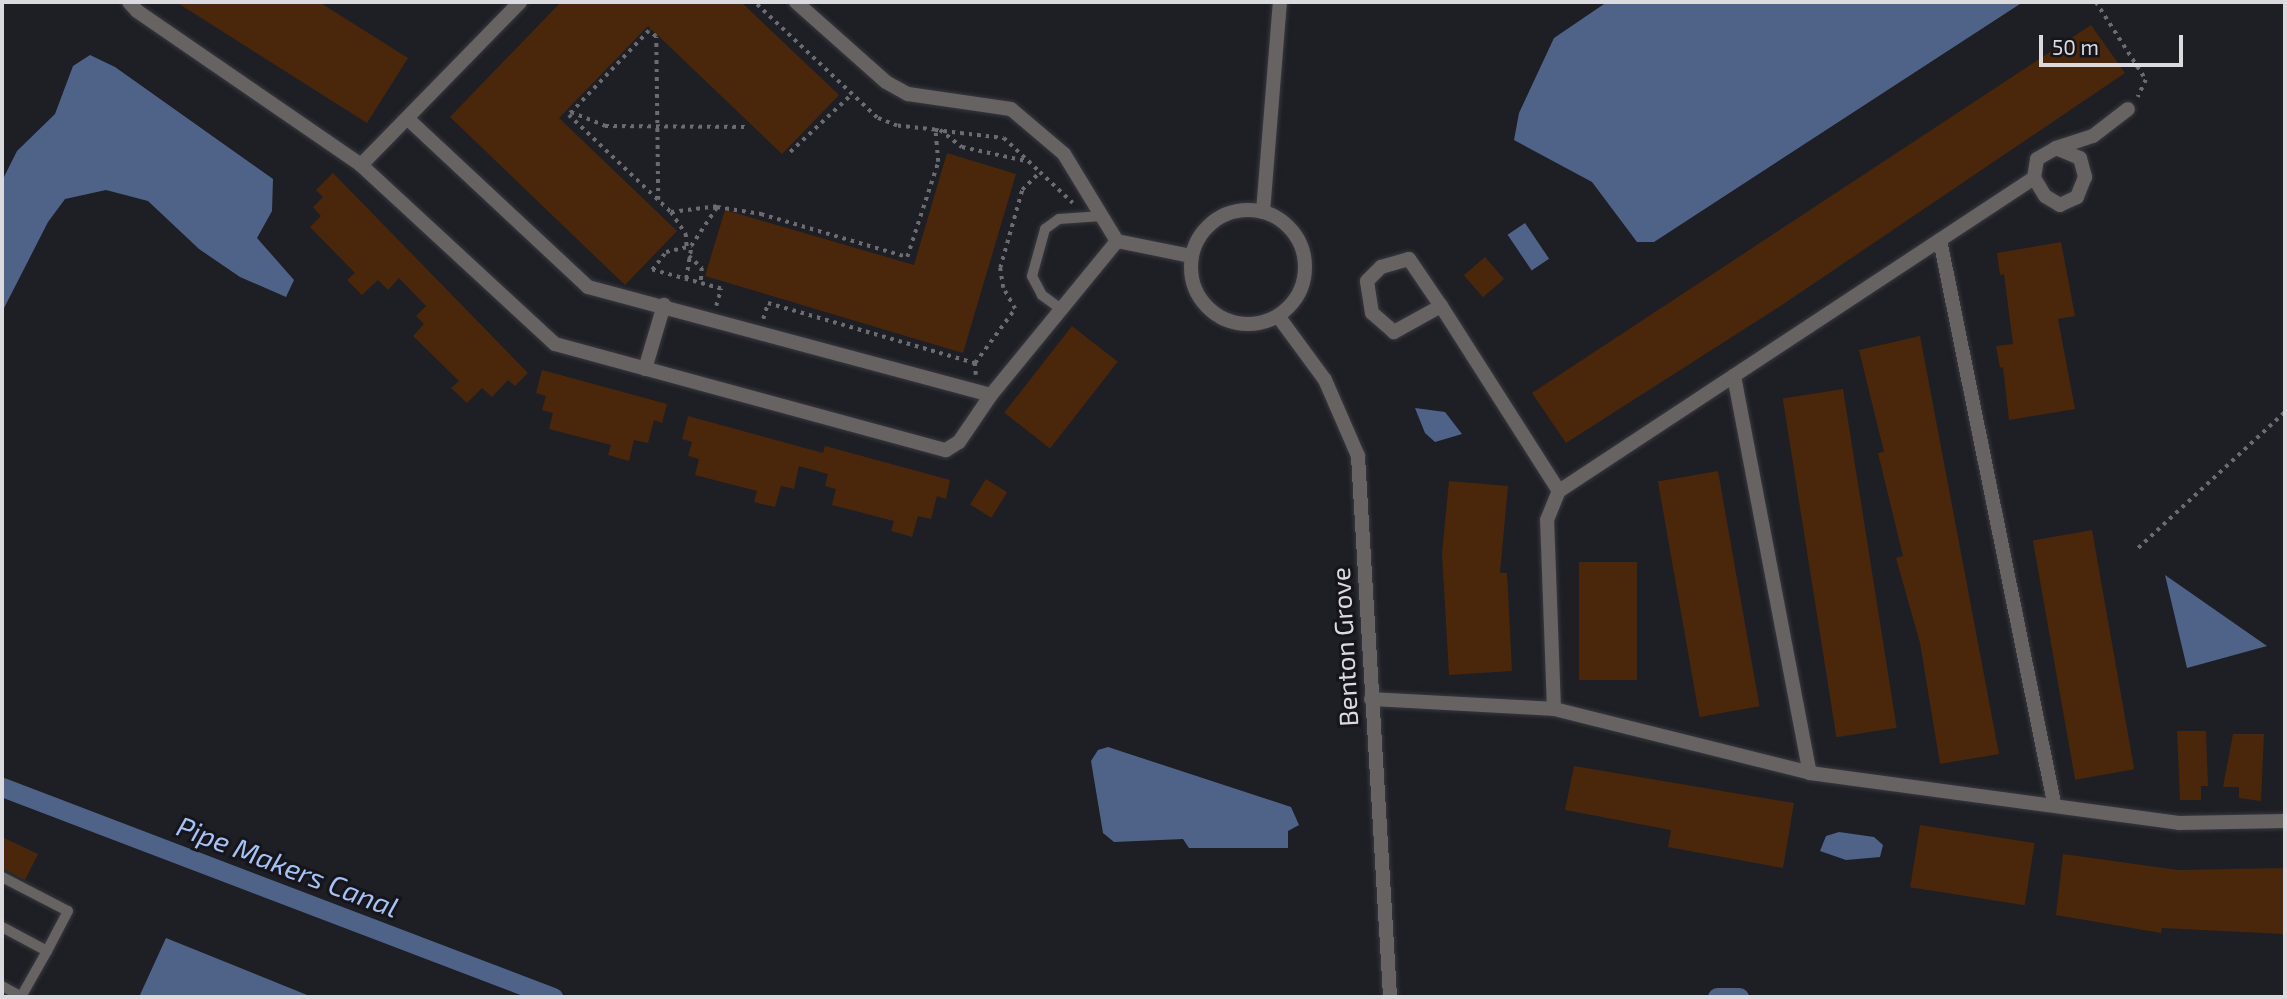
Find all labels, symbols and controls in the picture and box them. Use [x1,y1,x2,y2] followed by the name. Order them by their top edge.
[2042,21,2186,65] scale bar
[2052,34,2099,59] text: 50 m
[1324,567,1364,727] street label: Benton Grove
[173,808,403,924] water label: Pipe Makers Canal

